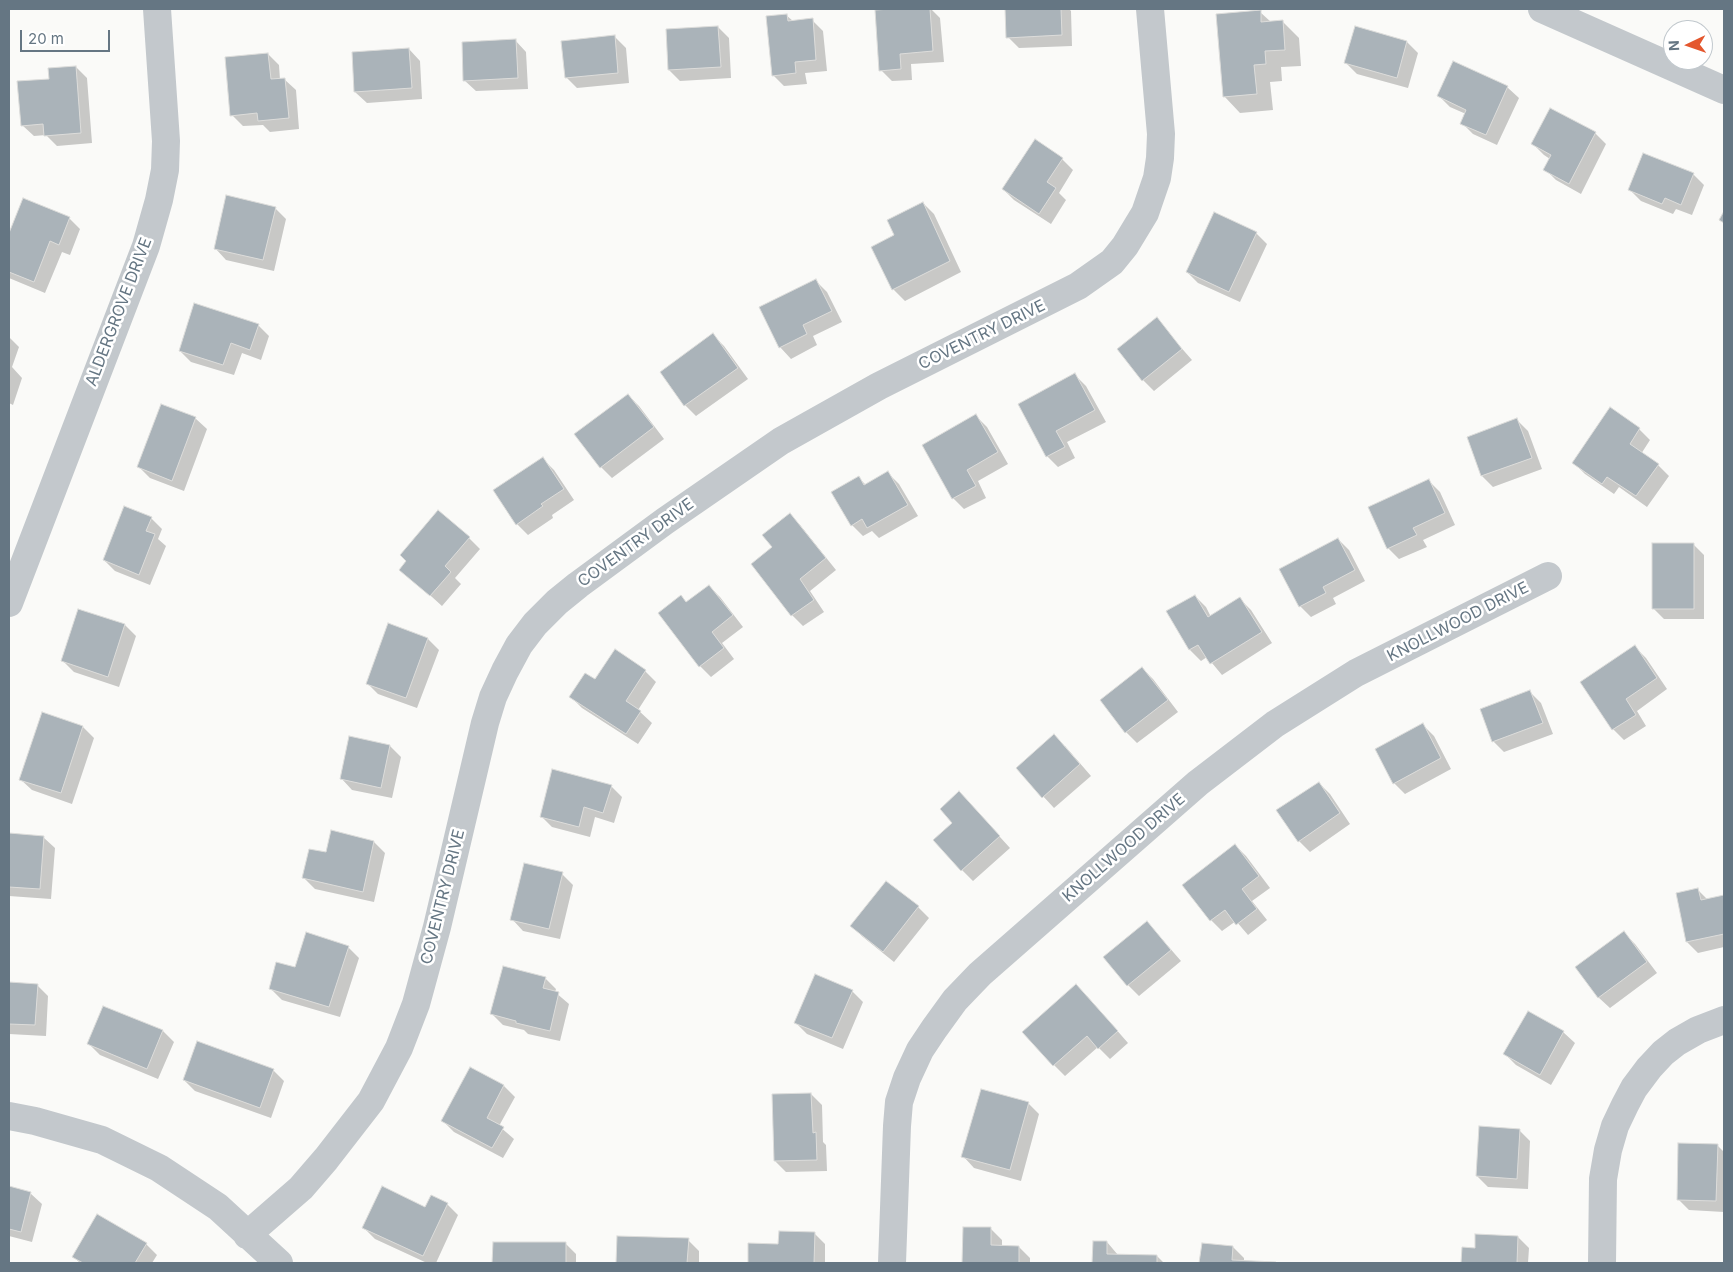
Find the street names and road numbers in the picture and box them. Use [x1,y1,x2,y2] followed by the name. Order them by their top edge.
[82,235,156,389] street label: ALDERGROVE DRIVE
[916,296,1048,374] street label: COVENTRY DRIVE
[574,495,698,591] street label: COVENTRY DRIVE
[1384,578,1532,666] street label: KNOLLWOOD DRIVE
[1059,790,1189,906] street label: KNOLLWOOD DRIVE
[417,827,469,967] street label: COVENTRY DRIVE

